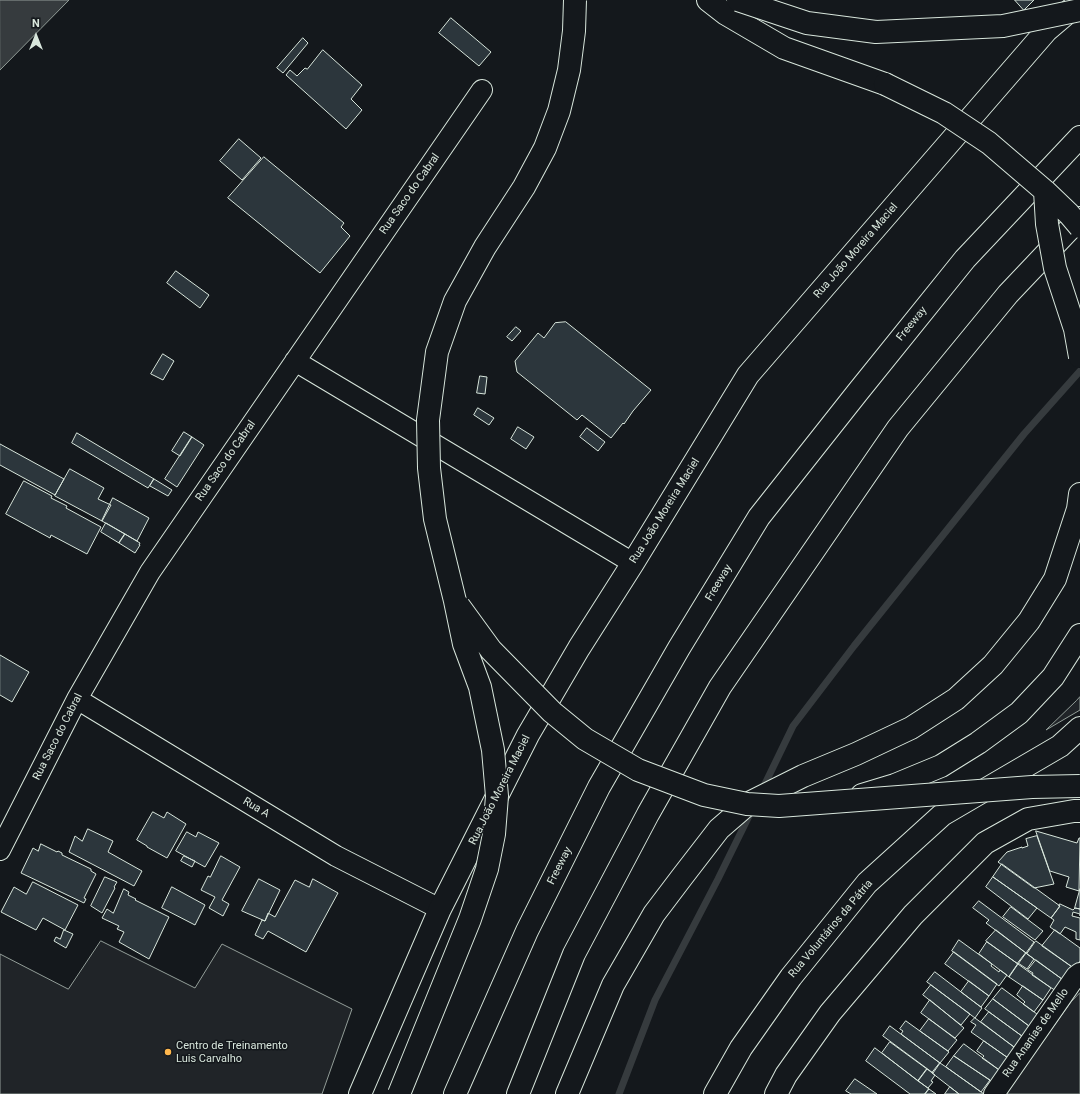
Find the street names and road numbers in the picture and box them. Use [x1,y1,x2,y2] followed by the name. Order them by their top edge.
[377,151,443,237] street label: Rua Saco do Cabral
[811,201,901,301] street label: Rua João Moreira Maciel
[894,304,930,344] street label: Freeway
[193,418,259,504] street label: Rua Saco do Cabral
[627,456,703,566] street label: Rua João Moreira Maciel
[703,562,735,604] street label: Freeway
[30,691,86,783] street label: Rua Saco do Cabral
[467,733,533,847] street label: Rua João Moreira Maciel
[240,795,272,821] street label: Rua A
[545,845,575,887] street label: Freeway
[786,877,876,981] street label: Rua Voluntários da Pátria
[1000,986,1072,1080] street label: Rua Ananias de Mello

